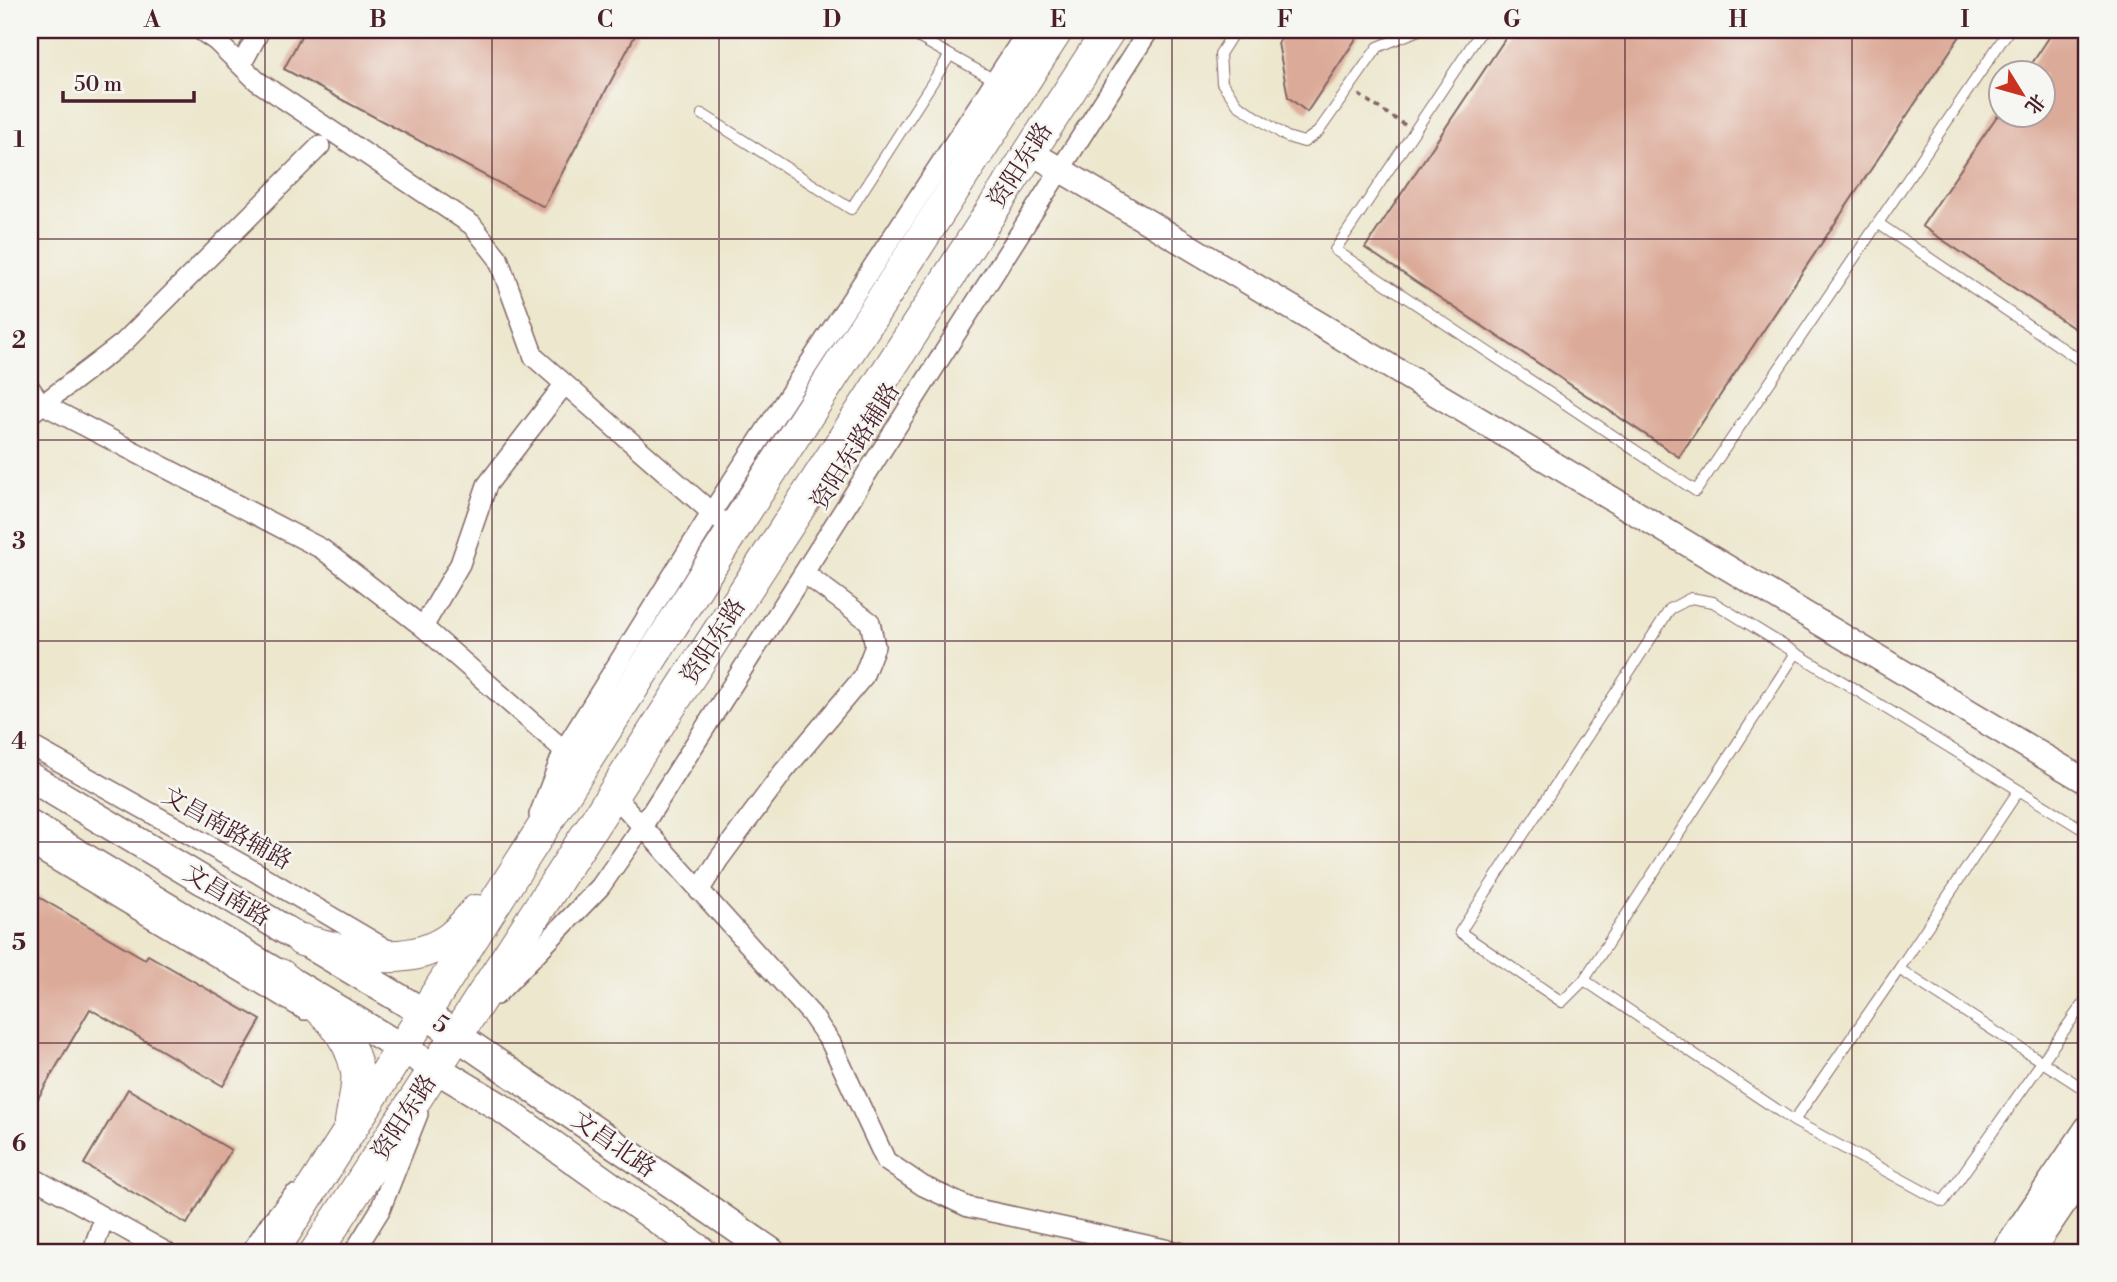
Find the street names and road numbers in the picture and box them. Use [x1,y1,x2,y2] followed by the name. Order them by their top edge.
[982,117,1060,214] street label: 资阳东路
[805,378,907,516] street label: 资阳东路辅路
[675,593,753,690] street label: 资阳东路
[156,781,297,877] street label: 文昌南路辅路
[178,858,275,933] street label: 文昌南路
[427,1009,454,1041] street label: 5
[366,1069,444,1166] street label: 资阳东路
[566,1105,661,1185] street label: 文昌北路

